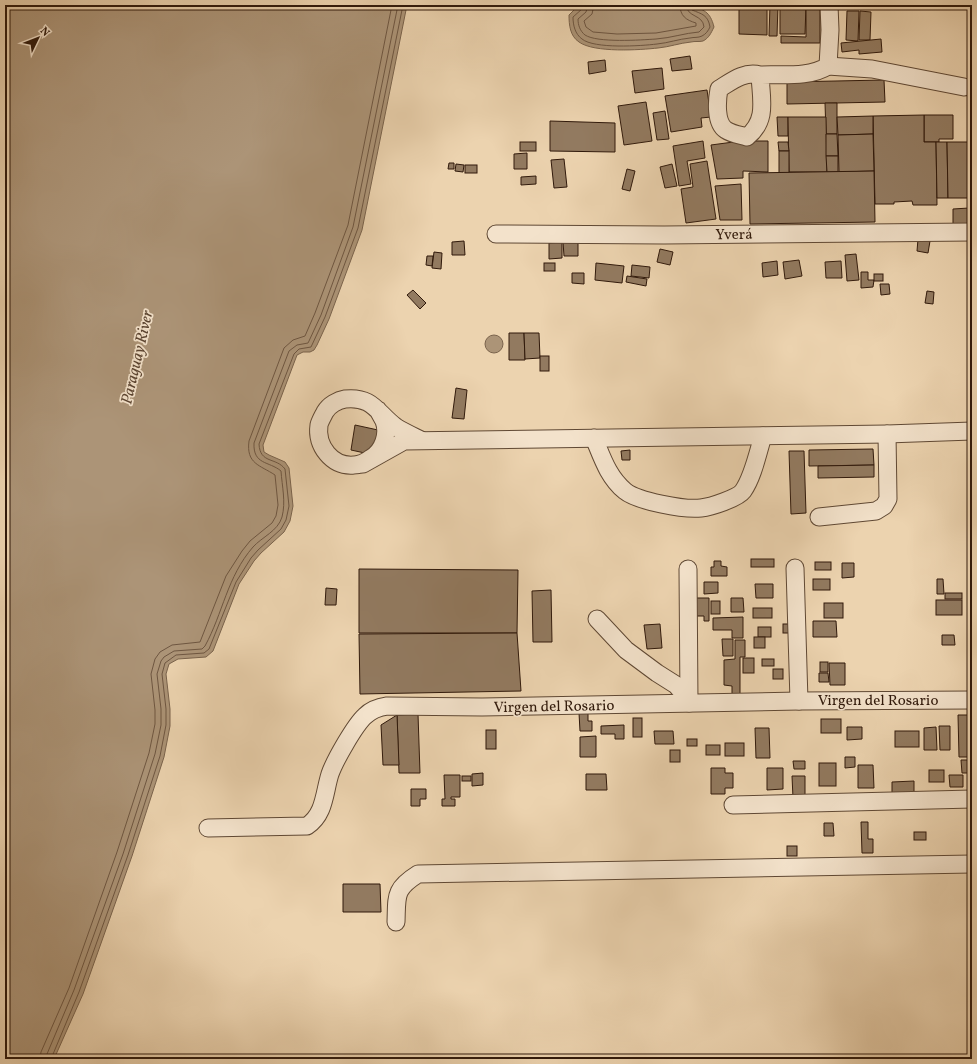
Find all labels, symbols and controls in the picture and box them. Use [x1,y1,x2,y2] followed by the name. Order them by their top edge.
[18,18,58,58] north arrow
[36,24,52,40] text: N
[715,225,753,246] street label: Yverá
[116,307,160,407] water label: Paraguay River
[818,691,938,712] street label: Virgen del Rosario
[493,696,615,719] street label: Virgen del Rosario

